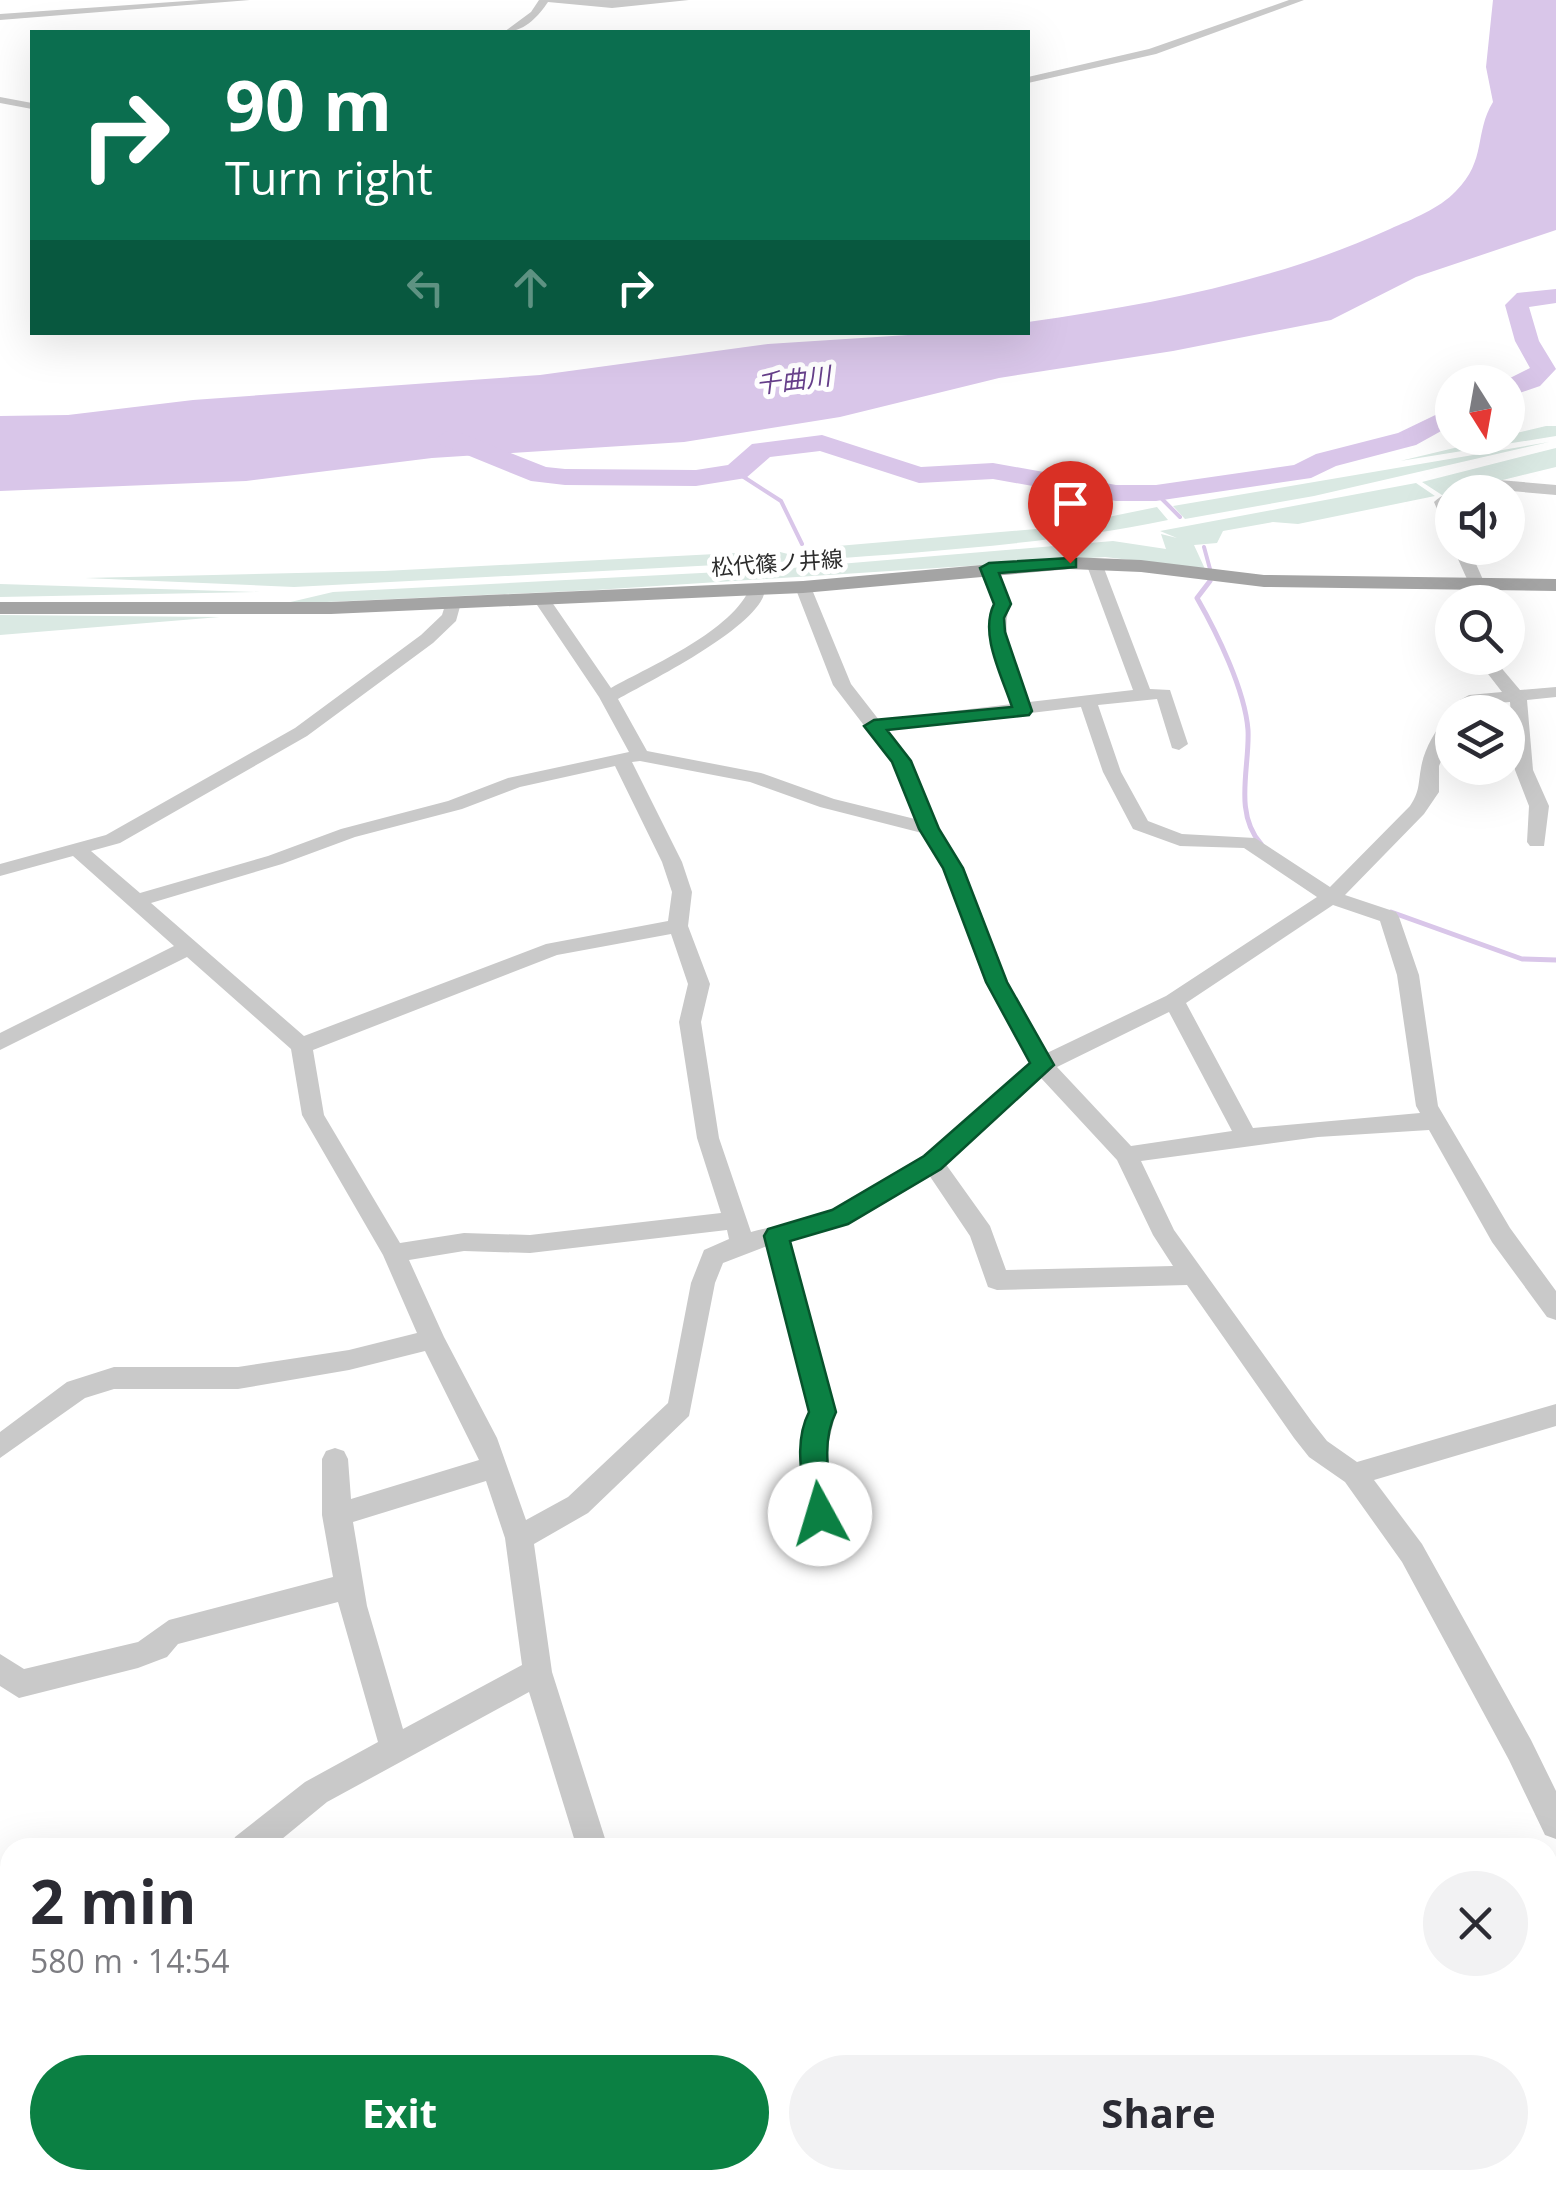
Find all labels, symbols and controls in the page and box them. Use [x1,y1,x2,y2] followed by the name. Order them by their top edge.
[225,56,392,152] text: 90 m
[60,70,190,200] icon: right
[225,147,433,208] text: Turn right
[398,260,453,315] icon: left
[503,260,558,315] icon: ahead
[608,260,663,315] icon: right
[754,357,835,400] water label: 千曲川
[1435,365,1525,455] north arrow
[1435,365,1525,785] map controls
[1028,461,1113,564] pin
[1435,475,1525,565] button: sound
[1043,476,1098,531] icon: arrive
[710,542,844,582] street label: 松代篠ノ井線
[1435,585,1525,675] button: search
[1435,695,1525,785] button: layers
[768,1462,872,1566] position arrow
[30,1860,197,1942] text: 2 min
[1423,1871,1528,1976] button: close
[30,1939,229,1982] text: 580 m · 14:54
[30,2055,769,2170] button: Exit
[789,2055,1528,2170] button: Share

